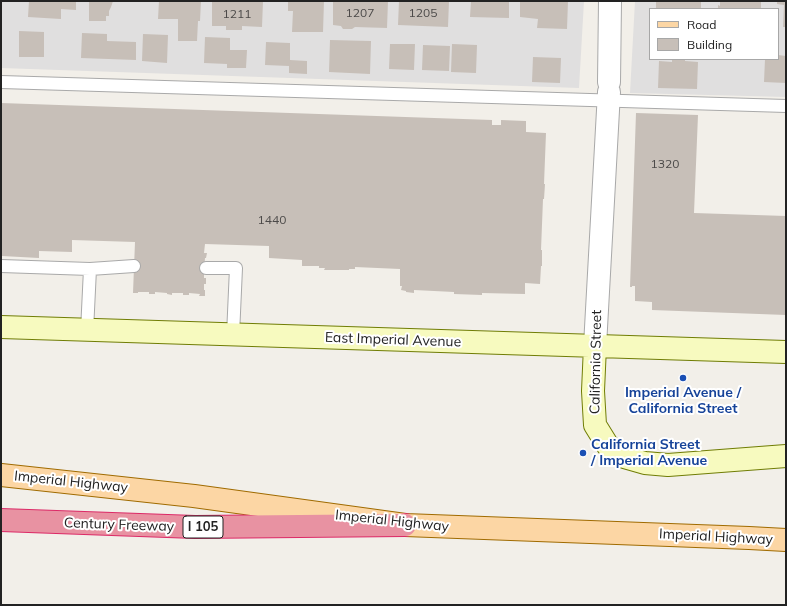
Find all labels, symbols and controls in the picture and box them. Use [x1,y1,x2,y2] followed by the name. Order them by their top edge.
[346,6,374,20] house number: 1207
[409,6,437,20] house number: 1205
[223,7,251,21] house number: 1211
[649,8,779,60] legend
[687,17,716,32] text: Road
[687,37,732,52] text: Building
[651,157,679,171] house number: 1320
[258,213,286,227] house number: 1440
[587,310,605,414] street label: California Street
[325,329,461,351] street label: East Imperial Avenue
[678,373,688,383] marker: Imperial Avenue / California Street
[625,385,741,418] place label: Imperial Avenue / California Street
[591,437,707,470] place label: California Street / Imperial Avenue
[578,448,588,458] marker: California Street / Imperial Avenue
[13,468,129,496] street label: Imperial Highway
[334,507,450,535] street label: Imperial Highway
[64,515,174,535] street label: Century Freeway
[183,516,223,538] road number: I 105
[659,526,773,548] street label: Imperial Highway

